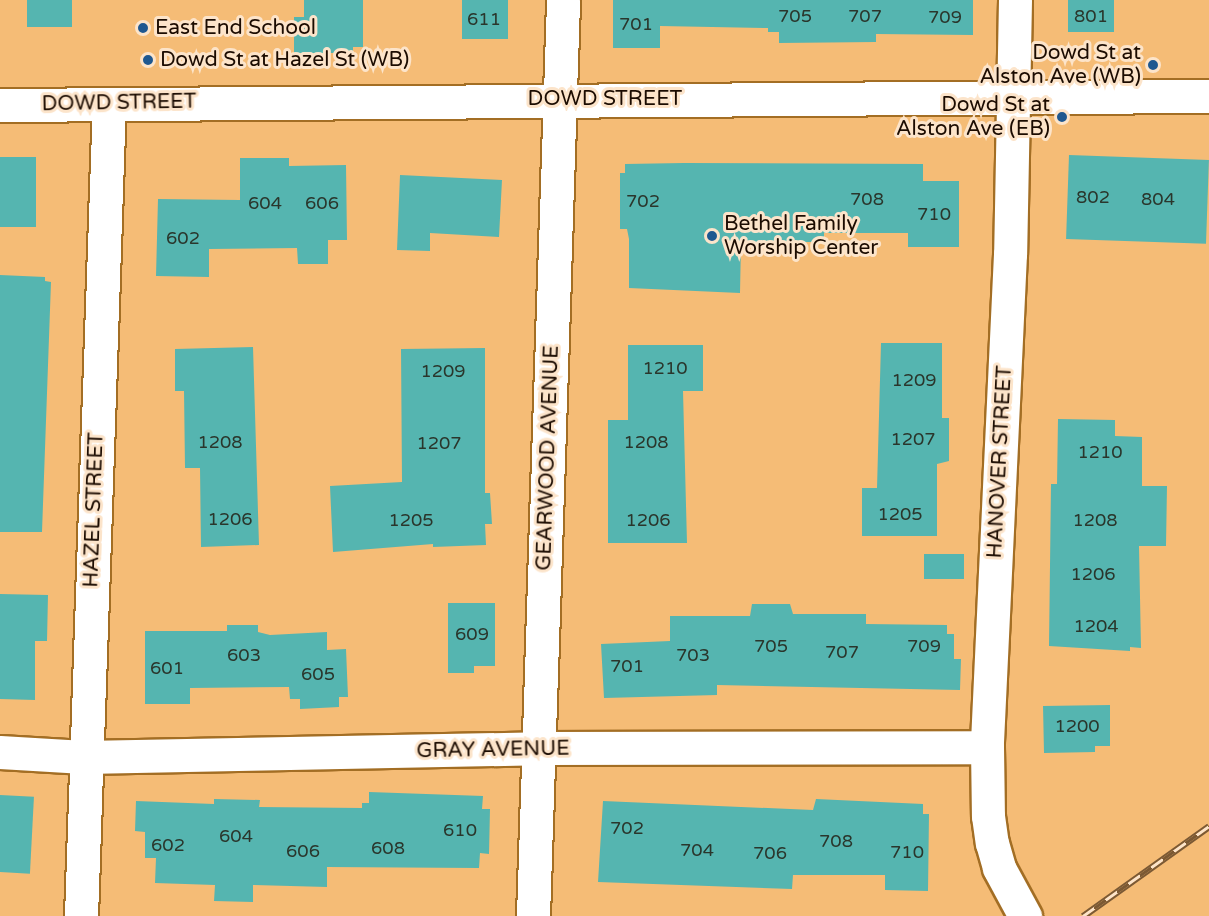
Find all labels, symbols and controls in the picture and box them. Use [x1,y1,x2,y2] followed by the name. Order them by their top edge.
[778,5,812,27] house number: 705
[848,5,882,27] house number: 707
[1074,5,1108,27] house number: 801
[928,6,962,28] house number: 709
[467,8,501,30] house number: 611
[619,13,653,35] house number: 701
[155,15,316,41] place label: East End School
[136,21,150,35] marker: East End School
[980,40,1141,90] place label: Dowd St at Alston Ave (WB)
[160,47,409,73] place label: Dowd St at Hazel St (WB)
[141,53,155,67] marker: Dowd St at Hazel St (WB)
[1146,58,1160,72] marker: Dowd St at Alston Ave (WB)
[528,86,682,112] street label: DOWD STREET
[41,89,197,117] street label: DOWD STREET
[896,92,1050,142] place label: Dowd St at Alston Ave (EB)
[1055,110,1069,124] marker: Dowd St at Alston Ave (EB)
[1076,186,1110,208] house number: 802
[850,188,884,210] house number: 708
[1141,188,1175,210] house number: 804
[626,190,660,212] house number: 702
[248,192,282,214] house number: 604
[305,192,339,214] house number: 606
[917,203,951,225] house number: 710
[724,211,878,261] place label: Bethel Family Worship Center
[166,227,200,249] house number: 602
[705,229,719,243] marker: Bethel Family Worship Center
[531,345,565,571] street label: GEARWOOD AVENUE
[642,357,688,379] house number: 1210
[420,360,466,382] house number: 1209
[982,365,1018,559] street label: HANOVER STREET
[891,369,937,391] house number: 1209
[890,428,936,450] house number: 1207
[197,431,243,453] house number: 1208
[623,431,669,453] house number: 1208
[79,432,109,588] street label: HAZEL STREET
[416,432,462,454] house number: 1207
[1077,441,1123,463] house number: 1210
[877,503,923,525] house number: 1205
[207,508,253,530] house number: 1206
[388,509,434,531] house number: 1205
[625,509,671,531] house number: 1206
[1072,509,1118,531] house number: 1208
[1070,563,1116,585] house number: 1206
[1073,615,1119,637] house number: 1204
[455,623,489,645] house number: 609
[754,635,788,657] house number: 705
[907,635,941,657] house number: 709
[825,641,859,663] house number: 707
[227,644,261,666] house number: 603
[676,644,710,666] house number: 703
[610,655,644,677] house number: 701
[150,657,184,679] house number: 601
[301,663,335,685] house number: 605
[1054,715,1100,737] house number: 1200
[416,736,570,764] street label: GRAY AVENUE
[610,817,644,839] house number: 702
[443,819,477,841] house number: 610
[219,825,253,847] house number: 604
[819,830,853,852] house number: 708
[151,834,185,856] house number: 602
[371,837,405,859] house number: 608
[680,839,714,861] house number: 704
[286,840,320,862] house number: 606
[890,841,924,863] house number: 710
[753,842,787,864] house number: 706

